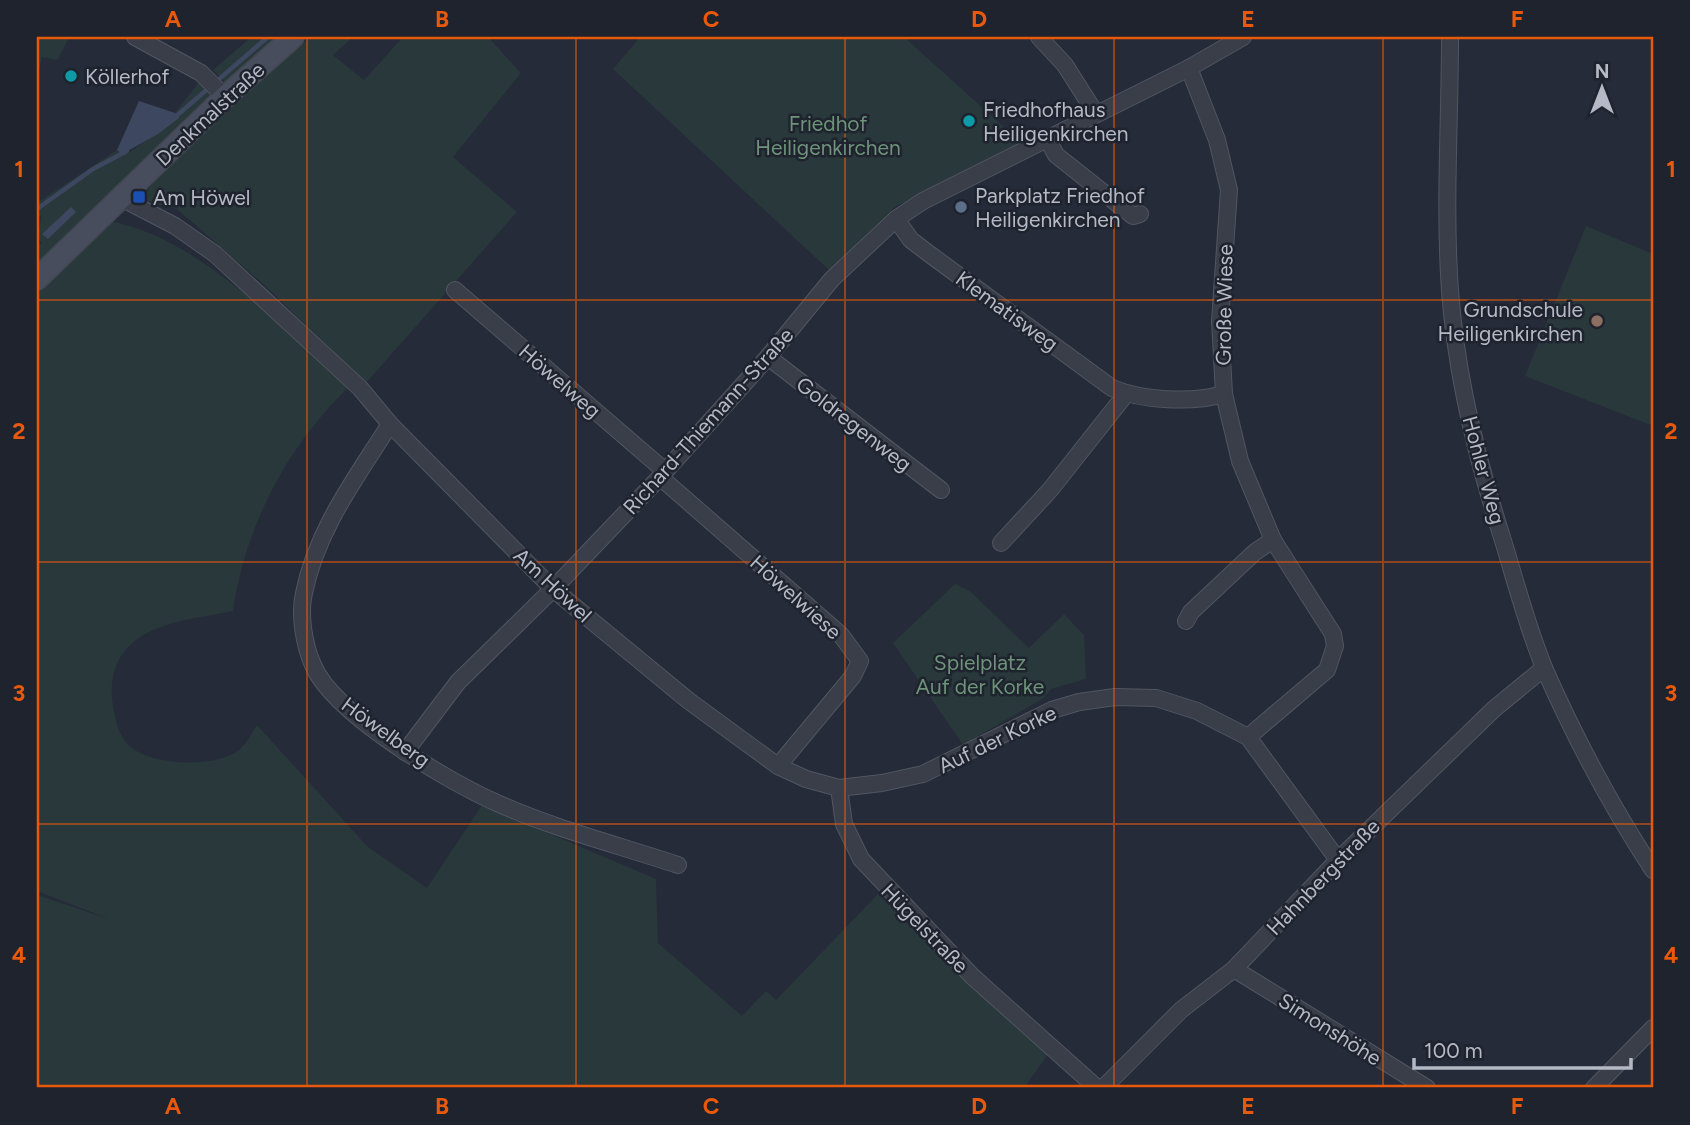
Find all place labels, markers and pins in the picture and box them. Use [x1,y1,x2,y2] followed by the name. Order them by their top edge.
[85,64,170,89] place label: Köllerhof
[63,68,79,84] marker: Köllerhof
[983,97,1129,146] place label: Friedhofhaus Heiligenkirchen
[961,113,977,129] marker: Friedhofhaus Heiligenkirchen
[975,183,1145,232] place label: Parkplatz Friedhof Heiligenkirchen
[153,185,250,210] place label: Am Höwel
[131,189,147,205] marker: Am Höwel
[953,199,969,215] marker: Parkplatz Friedhof Heiligenkirchen
[1437,297,1583,346] place label: Grundschule Heiligenkirchen
[1589,313,1605,329] marker: Grundschule Heiligenkirchen

